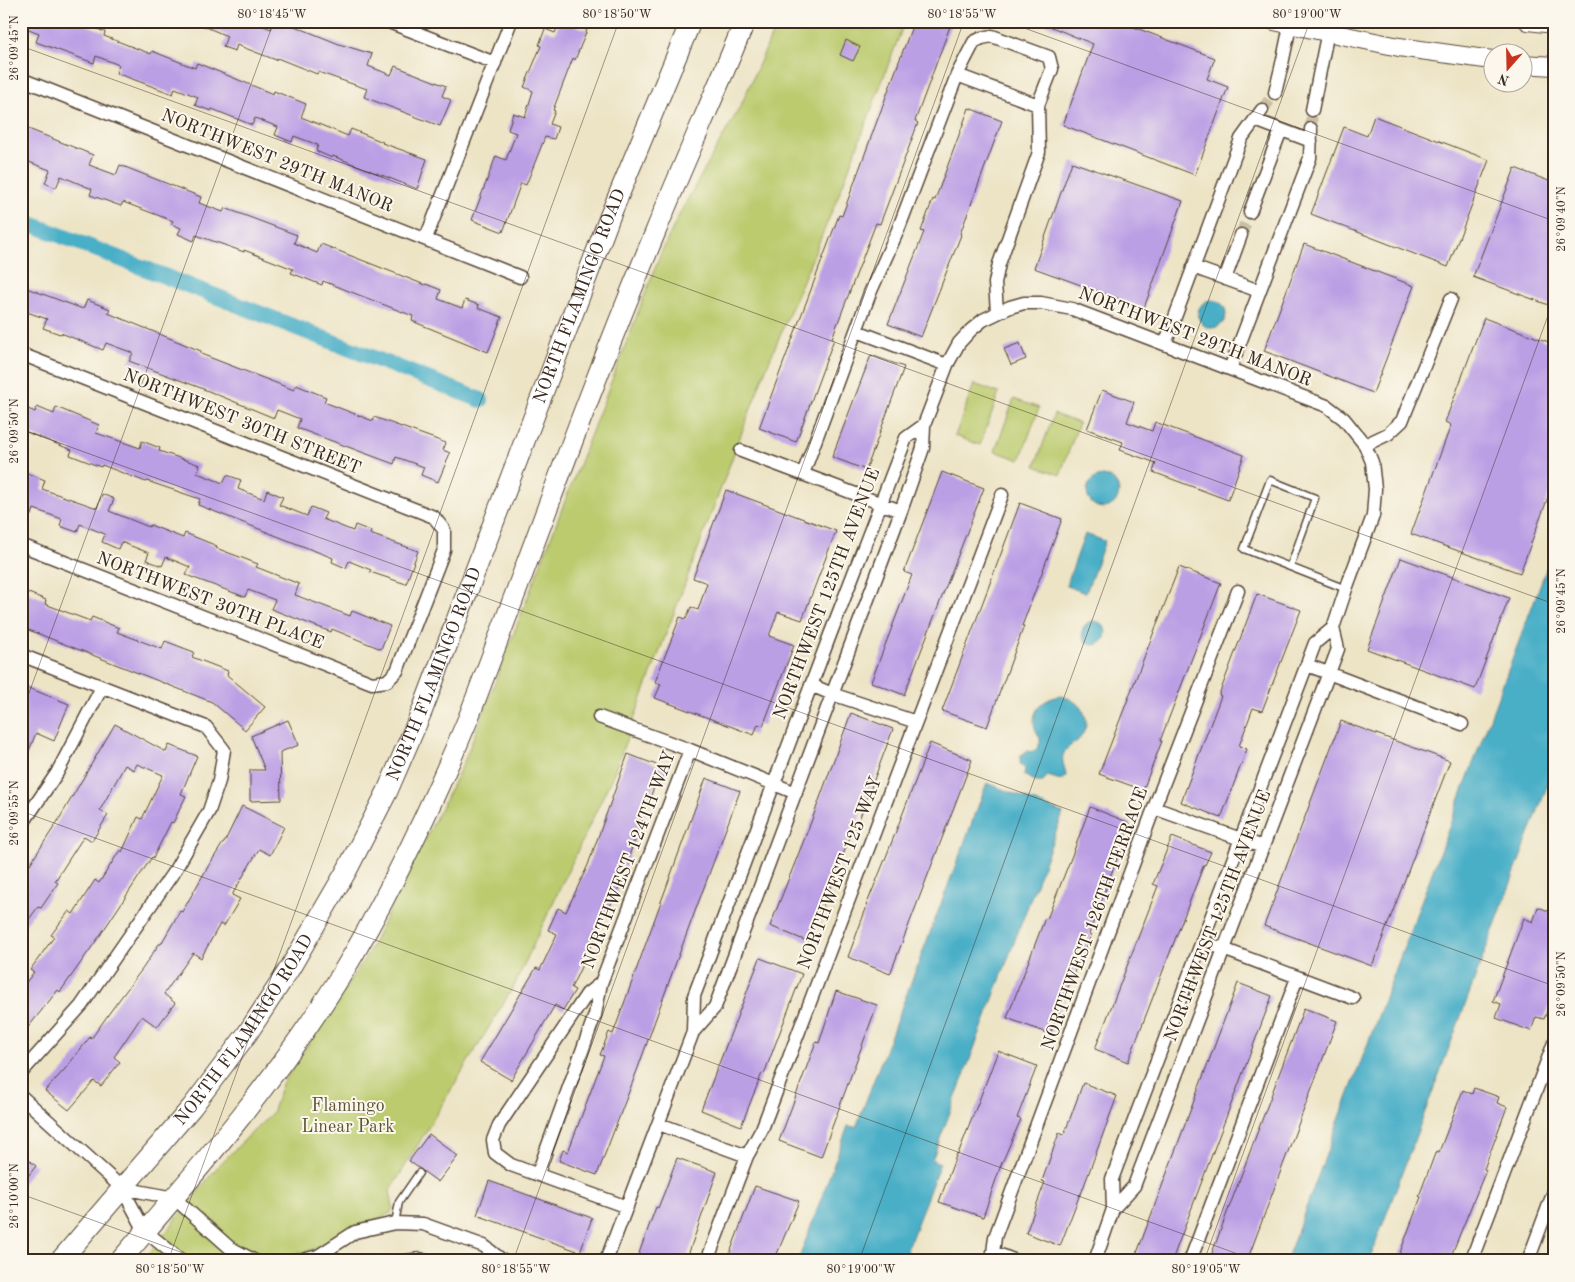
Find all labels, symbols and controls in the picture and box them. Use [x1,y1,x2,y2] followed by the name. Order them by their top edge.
[237,8,307,21] text: 80°18'45"W
[582,8,652,21] text: 80°18'50"W
[927,8,997,21] text: 80°18'55"W
[1272,9,1342,21] text: 80°19'00"W
[8,15,21,81] text: 26°09'45"N
[1482,42,1532,92] north arrow
[1496,71,1511,88] text: N
[159,106,396,216] street label: NORTHWEST 29TH MANOR
[531,186,629,406] street label: NORTH FLAMINGO ROAD
[1556,186,1568,252] text: 26°09'40"N
[1076,284,1314,390] street label: NORTHWEST 29TH MANOR
[121,366,363,478] street label: NORTHWEST 30TH STREET
[8,398,21,464] text: 26°09'50"N
[771,466,883,722] street label: NORTHWEST 125TH AVENUE
[94,549,326,653] street label: NORTHWEST 30TH PLACE
[384,565,485,784] street label: NORTH FLAMINGO ROAD
[1555,568,1568,634] text: 26°09'45"N
[579,749,679,971] street label: NORTHWEST 124TH WAY
[795,774,885,972] street label: NORTHWEST 125 WAY
[8,780,21,846] text: 26°09'55"N
[1039,785,1151,1053] street label: NORTHWEST 126TH TERRACE
[1162,788,1274,1044] street label: NORTHWEST 125TH AVENUE
[171,931,316,1129] street label: NORTH FLAMINGO ROAD
[1555,951,1568,1017] text: 26°09'50"N
[301,1097,395,1136] park label: Flamingo Linear Park
[9,1163,21,1229] text: 26°10'00"N
[135,1263,205,1276] text: 80°18'50"W
[481,1263,551,1276] text: 80°18'55"W
[1171,1263,1241,1276] text: 80°19'05"W
[826,1264,896,1276] text: 80°19'00"W

